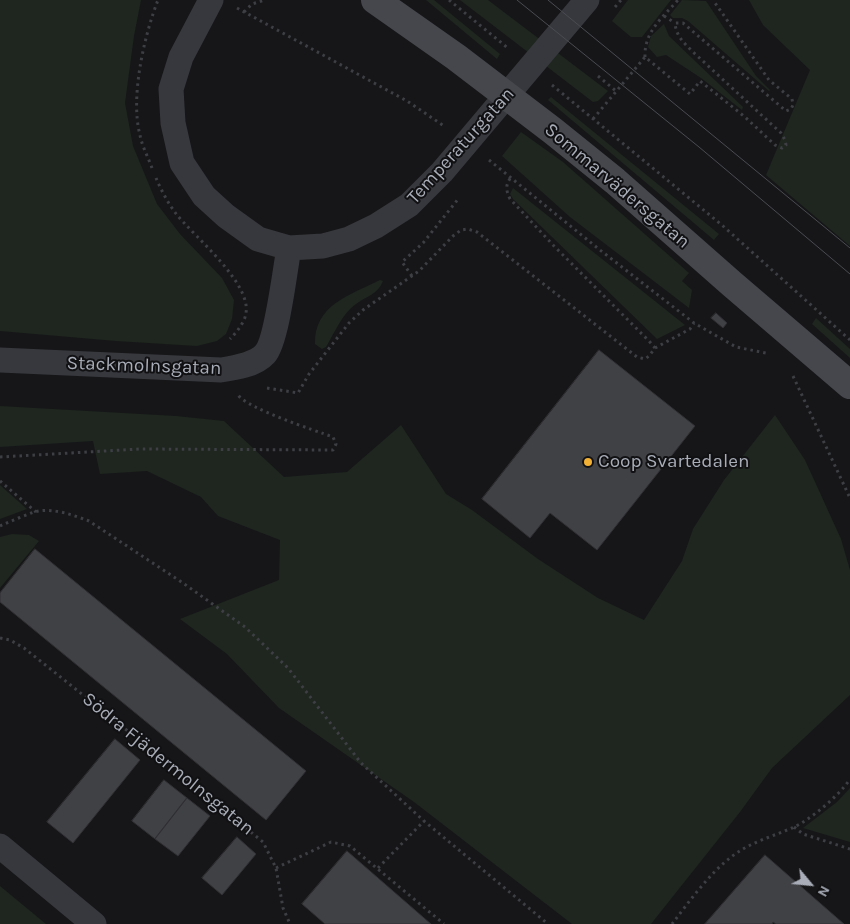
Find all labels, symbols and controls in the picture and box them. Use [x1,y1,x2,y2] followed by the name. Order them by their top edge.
[403,83,519,209] street label: Temperaturgatan
[540,118,694,254] street label: Sommarvädersgatan
[66,352,222,380] street label: Stackmolnsgatan
[598,451,750,473] place label: Coop Svartedalen
[582,456,594,468] marker: Coop Svartedalen
[78,688,258,840] street label: Södra Fjädermolnsgatan
[785,859,835,909] north arrow
[814,883,834,900] text: N

